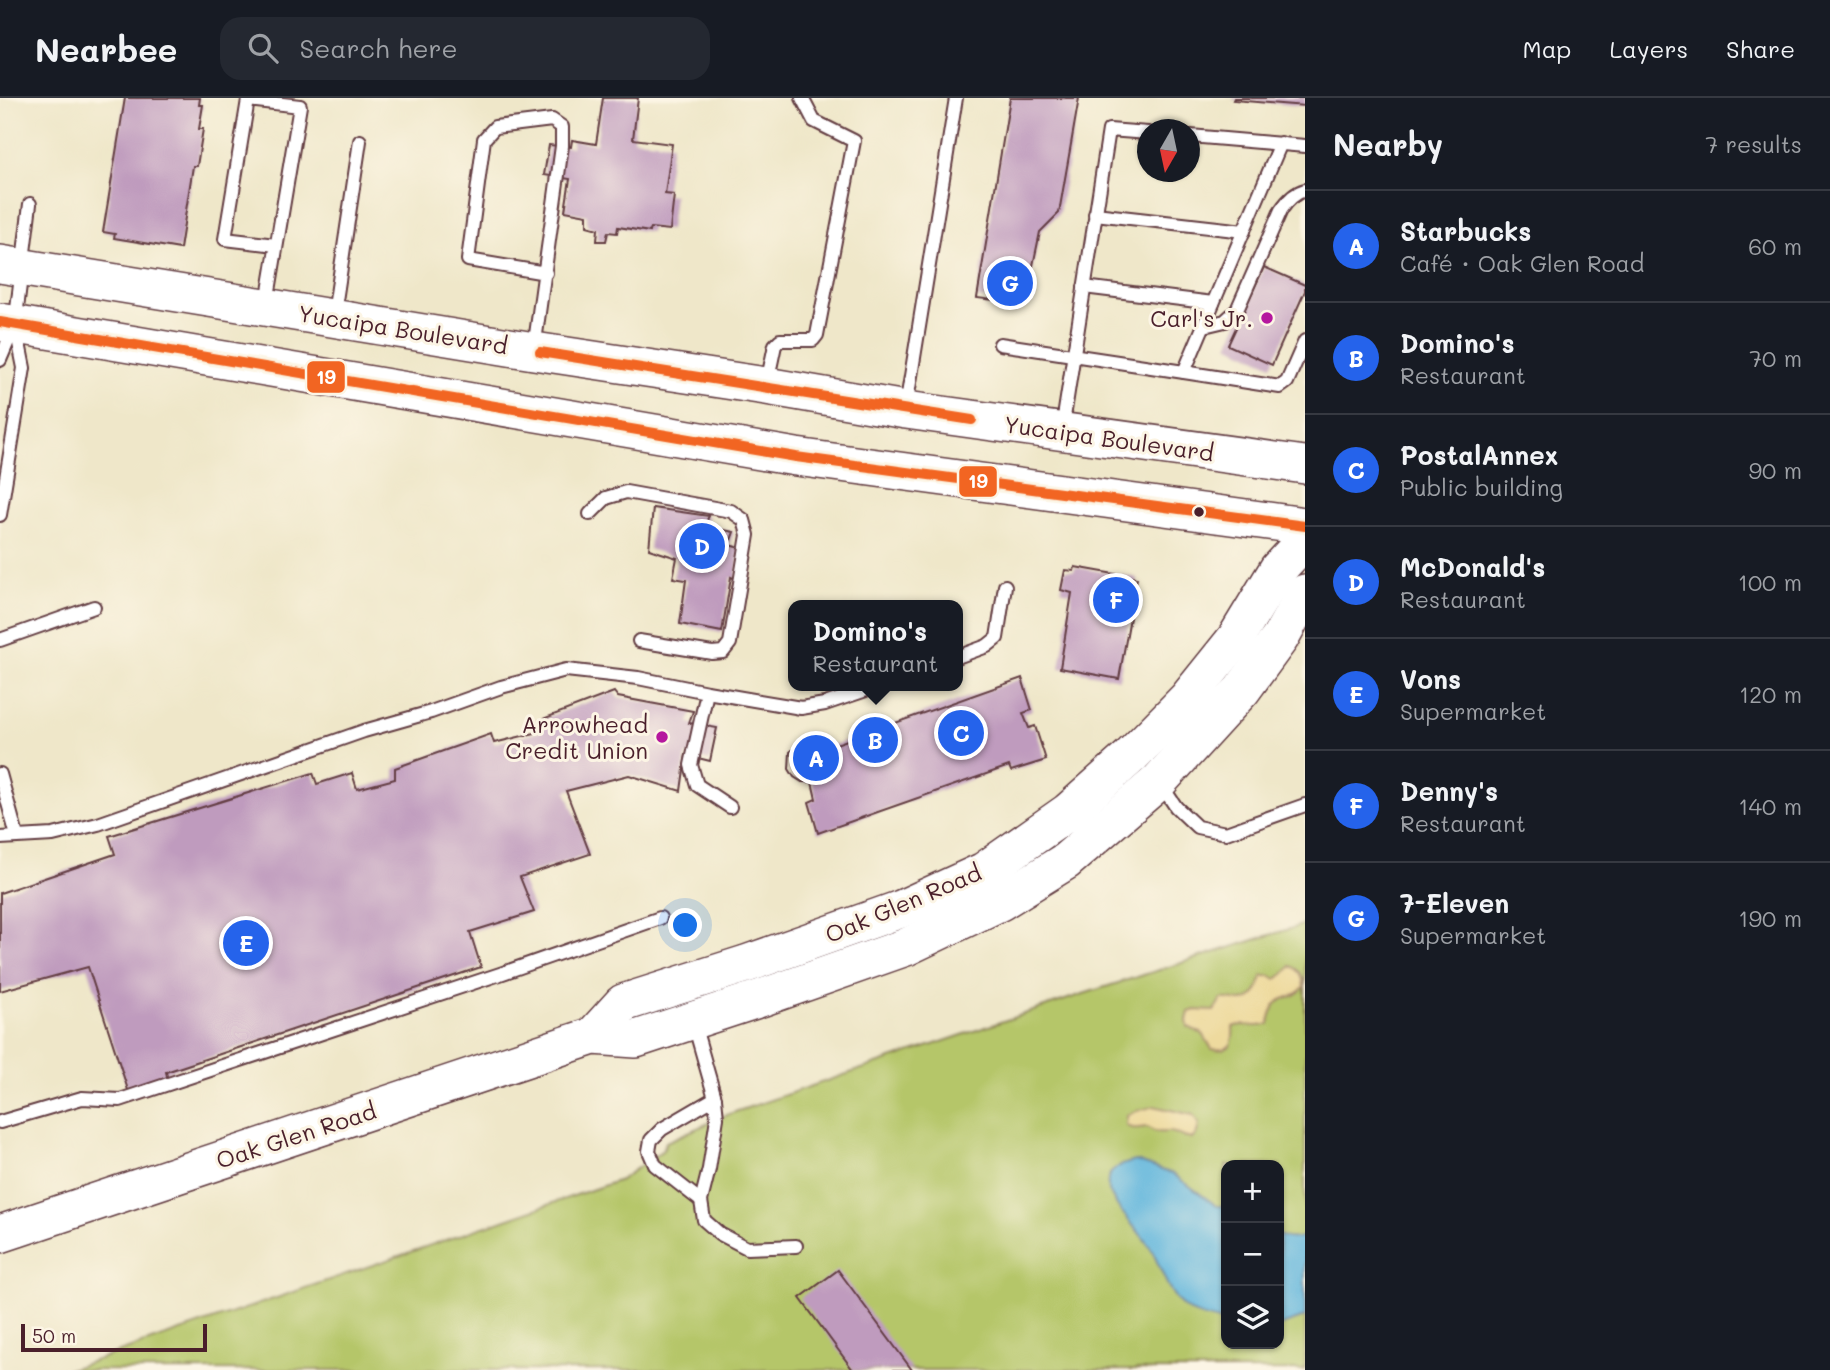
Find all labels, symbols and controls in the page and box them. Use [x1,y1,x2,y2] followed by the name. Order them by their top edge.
[220,17,710,80] search box
[35,27,178,70] text: Nearbee
[244,29,282,67] icon: search
[300,31,458,65] text: Search here
[1523,33,1571,64] text: Map
[1609,33,1688,64] text: Layers
[1726,33,1795,64] text: Share
[1137,119,1200,182] north arrow
[1333,124,1443,164] text: Nearby
[1705,129,1802,159] text: 7 results
[1400,214,1531,248] text: Starbucks
[1348,231,1364,261] text: A
[1748,231,1802,261] text: 60 m
[1400,248,1644,278] text: Café · Oak Glen Road
[987,257,1033,309] pin: G
[296,298,510,360] street label: Yucaipa Boulevard
[1150,303,1253,333] place label: Carl's Jr.
[1259,310,1275,326] marker: Carl's Jr.
[1400,326,1515,360] text: Domino's
[1348,343,1364,373] text: B
[1749,343,1802,373] text: 70 m
[306,360,346,394] line badge: 19
[1400,360,1526,390] text: Restaurant
[316,364,336,389] text: 19
[1002,408,1216,468] street label: Yucaipa Boulevard
[1400,438,1558,472] text: PostalAnnex
[1347,455,1365,485] text: C
[1749,455,1802,485] text: 90 m
[958,465,998,498] line badge: 19
[968,468,988,493] text: 19
[1400,472,1563,502] text: Public building
[1192,505,1206,519] unlabelled marker
[679,520,725,572] pin: D
[1400,550,1545,584] text: McDonald's
[1348,567,1364,597] text: D
[1738,567,1802,597] text: 100 m
[1093,574,1139,626] pin: F
[1400,584,1526,614] text: Restaurant
[788,600,963,691] popup
[813,614,927,648] text: Domino's
[813,648,938,678] text: Restaurant
[1400,662,1461,696] text: Vons
[1349,679,1363,709] text: E
[1739,679,1802,709] text: 120 m
[1400,696,1546,726] text: Supermarket
[938,707,984,759] pin: C
[505,709,648,765] place label: Arrowhead Credit Union
[852,714,898,766] pin: B
[654,729,670,745] marker: Arrowhead Credit Union
[793,732,839,784] pin: A
[1400,774,1498,808] text: Denny's
[1349,791,1363,821] text: F
[1738,791,1802,821] text: 140 m
[1400,808,1526,838] text: Restaurant
[820,857,986,949] street label: Oak Glen Road
[1400,886,1509,920] text: 7-Eleven
[1347,903,1365,933] text: G
[1738,903,1802,933] text: 190 m
[668,908,702,942] your location
[223,917,269,969] pin: E
[1400,920,1546,950] text: Supermarket
[212,1095,380,1175] street label: Oak Glen Road
[1221,1160,1284,1349] map controls
[1221,1160,1284,1223] button: +
[1221,1223,1284,1286] button: −
[1221,1286,1284,1349] button: layers
[21,1321,206,1353] scale bar
[32,1323,76,1348] text: 50 m

